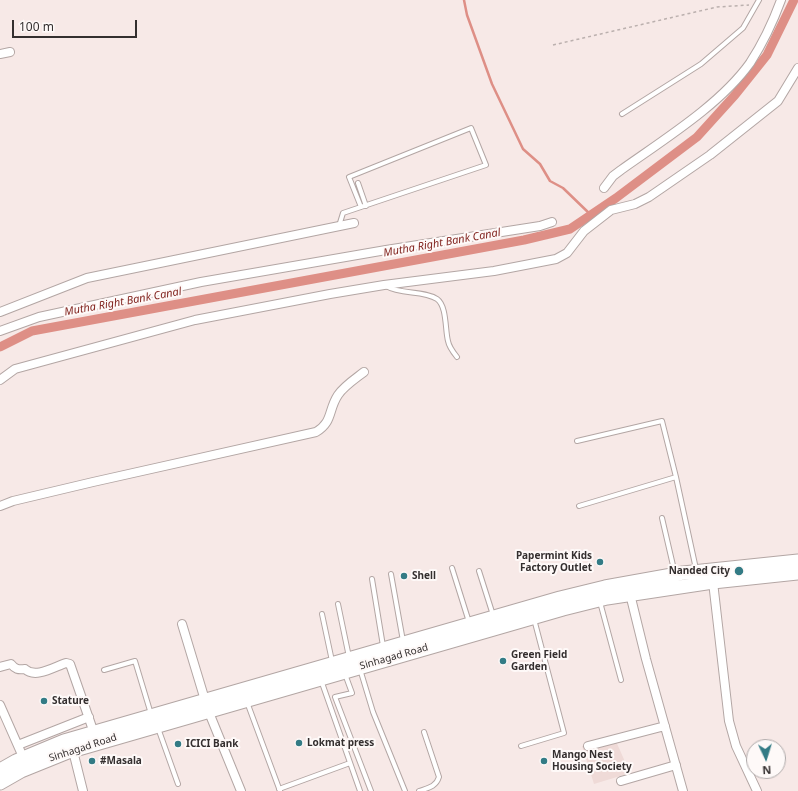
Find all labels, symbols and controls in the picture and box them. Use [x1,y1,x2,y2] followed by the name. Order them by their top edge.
[14,12,139,38] scale bar
[19,18,54,35] text: 100 m
[382,226,502,260] water label: Mutha Right Bank Canal
[63,285,183,319] water label: Mutha Right Bank Canal
[516,550,592,574] place label: Papermint Kids Factory Outlet
[595,557,605,567] marker: Papermint Kids Factory Outlet
[669,565,730,577] place label: Nanded City
[733,565,745,577] marker: Nanded City
[412,570,436,582] place label: Shell
[399,571,409,581] marker: Shell
[358,642,430,672] street label: Sinhagad Road
[511,649,567,672] place label: Green Field Garden
[498,656,508,666] marker: Green Field Garden
[52,695,89,707] place label: Stature
[39,696,49,706] marker: Stature
[48,731,118,765] street label: Sinhagad Road
[307,737,374,749] place label: Lokmat press
[186,738,238,750] place label: ICICI Bank
[294,738,304,748] marker: Lokmat press
[173,739,183,749] marker: ICICI Bank
[746,739,786,779] north arrow
[552,749,632,772] place label: Mango Nest Housing Society
[100,755,142,767] place label: #Masala
[87,756,97,766] marker: #Masala
[539,756,549,766] marker: Mango Nest Housing Society
[762,763,772,778] text: N

